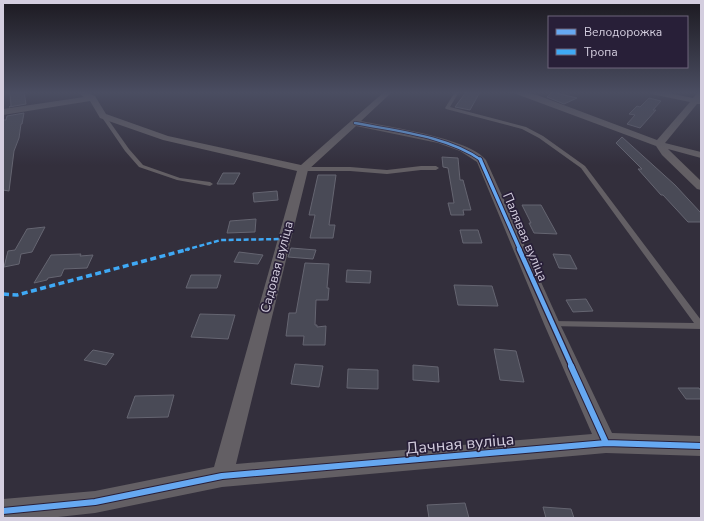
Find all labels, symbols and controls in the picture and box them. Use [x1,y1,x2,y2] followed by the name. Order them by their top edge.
[548,16,688,68] legend
[584,24,662,40] text: Велодорожка
[584,44,618,60] text: Тропа
[498,190,552,284] street label: Палявая вуліца
[256,219,298,315] street label: Садовая вуліца
[405,428,515,460] street label: Дачная вуліца

